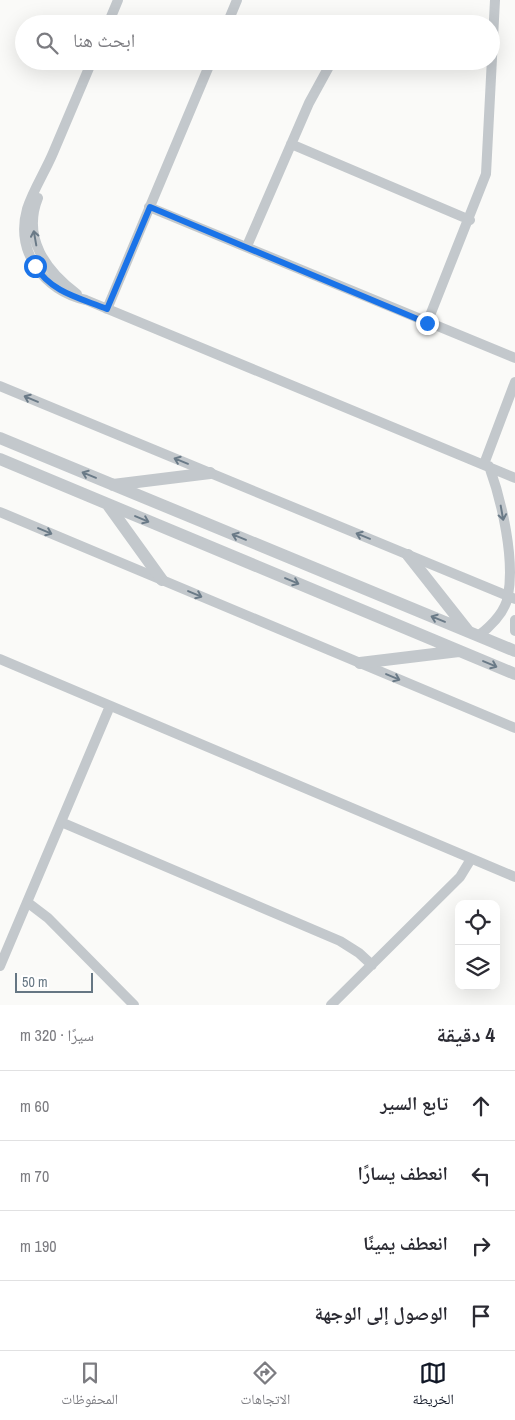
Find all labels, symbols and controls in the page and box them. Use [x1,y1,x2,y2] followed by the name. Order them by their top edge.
[15,15,500,70] search box
[73,27,135,53] text: ابحث هنا
[33,29,61,57] icon: search
[29,230,39,246] one-way arrow
[24,255,47,278] route start
[416,312,439,335] route end
[23,393,38,402] one-way arrow
[174,455,189,465] one-way arrow
[82,470,97,479] one-way arrow
[498,505,508,521] one-way arrow
[134,514,149,524] one-way arrow
[37,526,52,536] one-way arrow
[356,531,371,540] one-way arrow
[232,532,247,541] one-way arrow
[284,577,299,586] one-way arrow
[187,589,202,599] one-way arrow
[430,614,445,623] one-way arrow
[482,659,497,669] one-way arrow
[385,673,400,682] one-way arrow
[455,900,500,990] map controls
[455,900,500,945] button: locate
[455,945,500,990] button: layers
[15,970,92,993] scale bar
[22,973,48,991] text: 50 m
[437,1020,495,1049] text: 4 دقيقة
[20,1024,94,1046] text: سيرًا · 320 m
[380,1090,448,1116] text: تابع السير
[467,1092,495,1120] icon: ahead
[20,1095,49,1117] text: 60 m
[358,1160,448,1186] text: انعطف يسارًا
[467,1162,495,1190] icon: left
[20,1165,49,1187] text: 70 m
[363,1230,448,1256] text: انعطف يمينًا
[467,1232,495,1260] icon: right
[20,1235,56,1257] text: 190 m
[314,1300,448,1326] text: الوصول إلى الوجهة
[467,1302,495,1330] icon: arrive
[61,1359,118,1413] tab: المحفوظات
[241,1359,290,1413] tab: الاتجاهات
[413,1359,454,1413] tab: الخريطة

